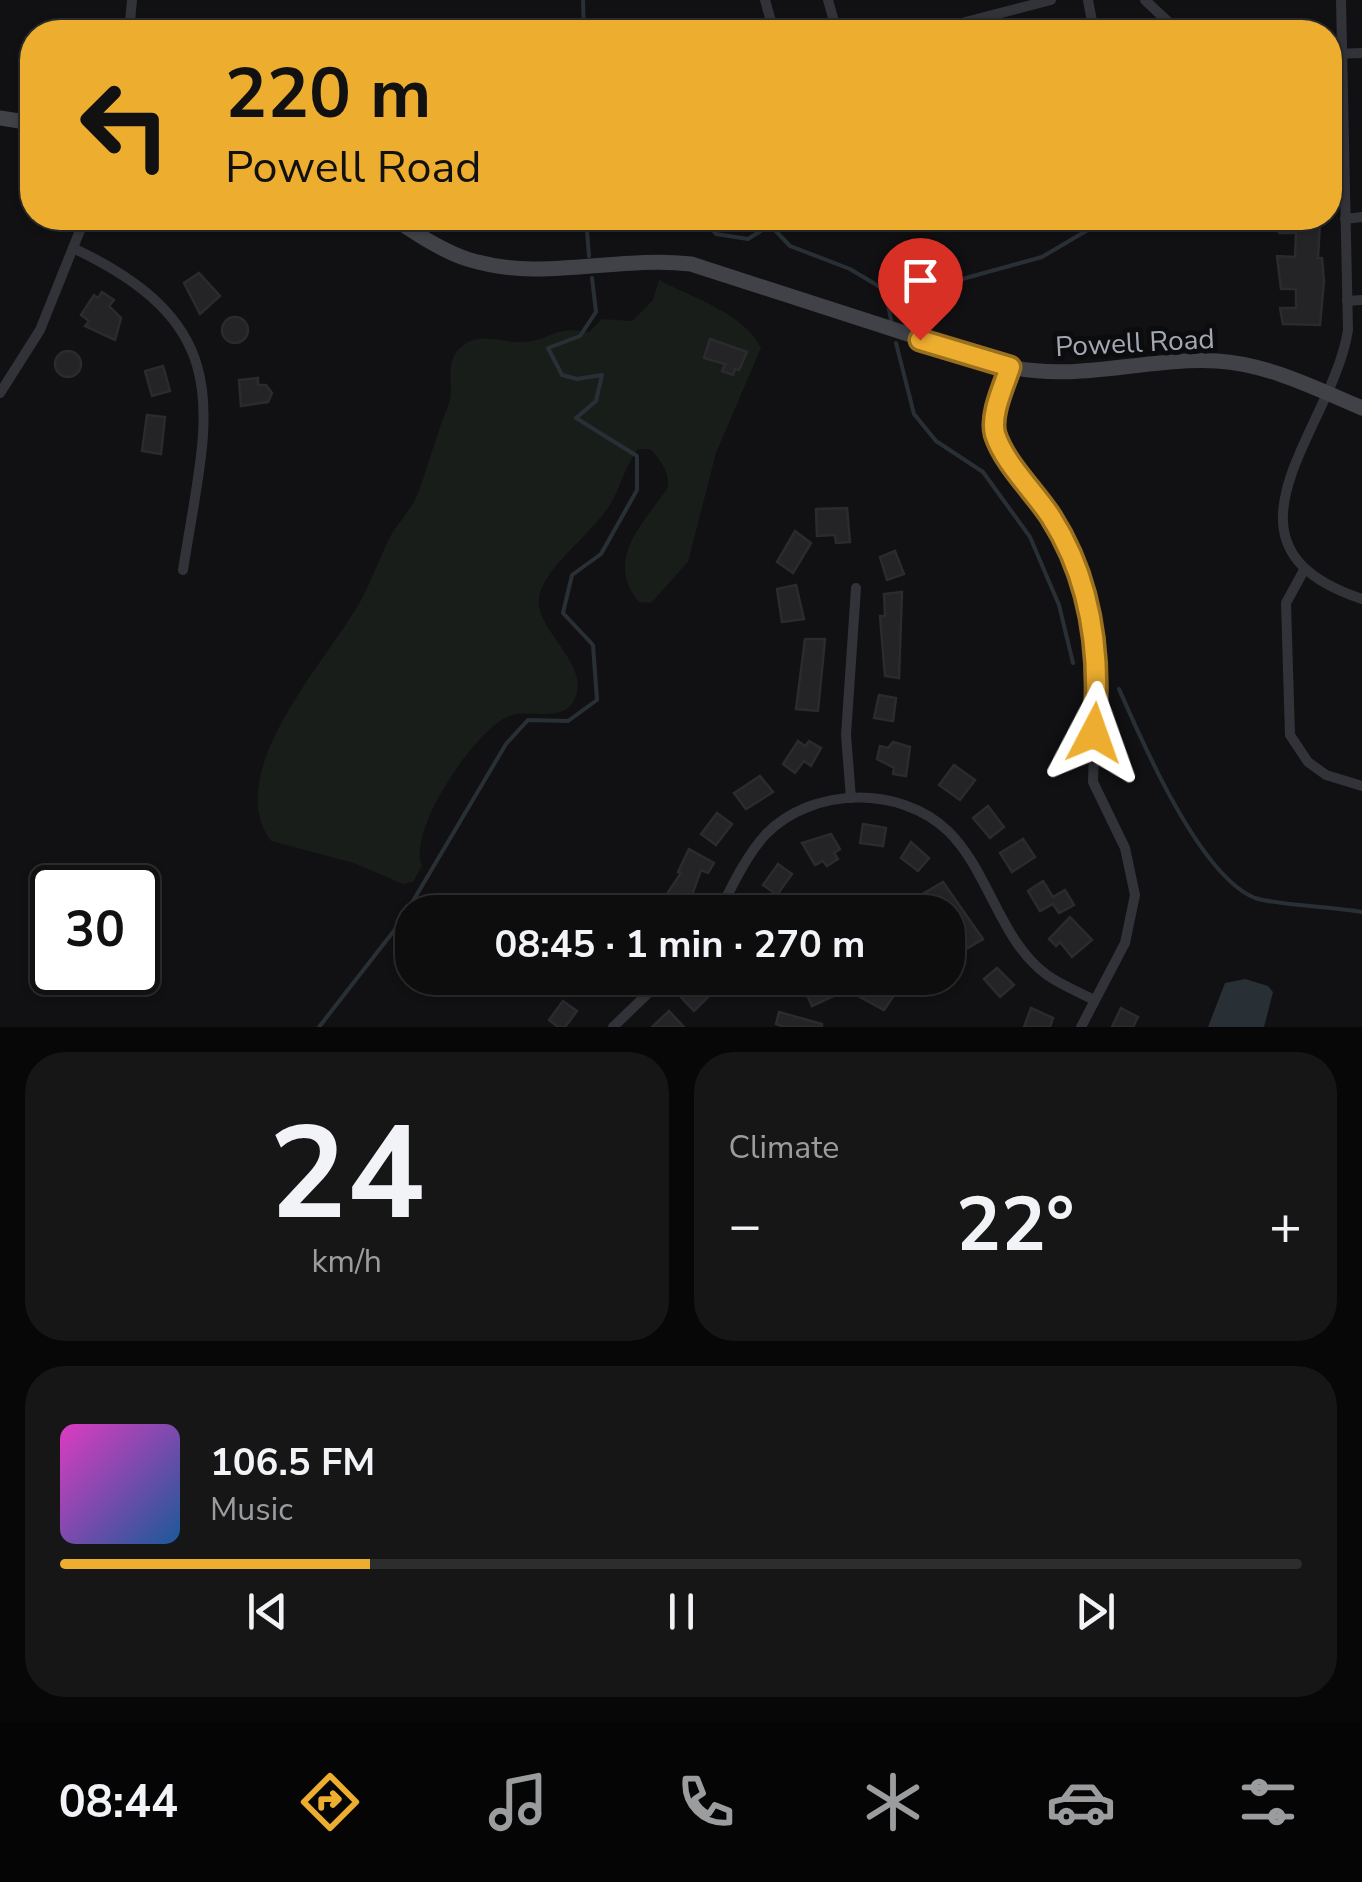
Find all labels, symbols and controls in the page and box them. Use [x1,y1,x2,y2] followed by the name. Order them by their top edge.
[225,46,431,142] text: 220 m
[60,60,190,190] icon: left
[225,137,482,198] text: Powell Road
[878,238,963,341] pin
[893,253,948,308] icon: arrive
[1054,320,1216,366] street label: Powell Road
[1042,681,1146,785] position arrow
[30,865,160,995] speed limit sign: 30
[495,919,865,970] text: 08:45 · 1 min · 270 m
[269,1086,425,1263] text: 24
[729,1126,839,1169] text: Climate
[956,1174,1074,1276] text: 22°
[729,1188,762,1263] text: −
[1269,1188,1302,1263] text: +
[311,1240,382,1283] text: km/h
[210,1437,375,1488] text: 106.5 FM
[210,1488,293,1531] text: Music
[240,1584,295,1639] icon: previous
[654,1584,709,1639] icon: pause
[1068,1584,1123,1639] icon: next
[295,1767,365,1837] icon: directions
[483,1767,553,1837] icon: music
[671,1767,741,1837] icon: phone
[858,1767,928,1837] icon: climate
[1046,1767,1116,1837] icon: car
[1233,1767,1303,1837] icon: filters
[59,1772,178,1833] text: 08:44

